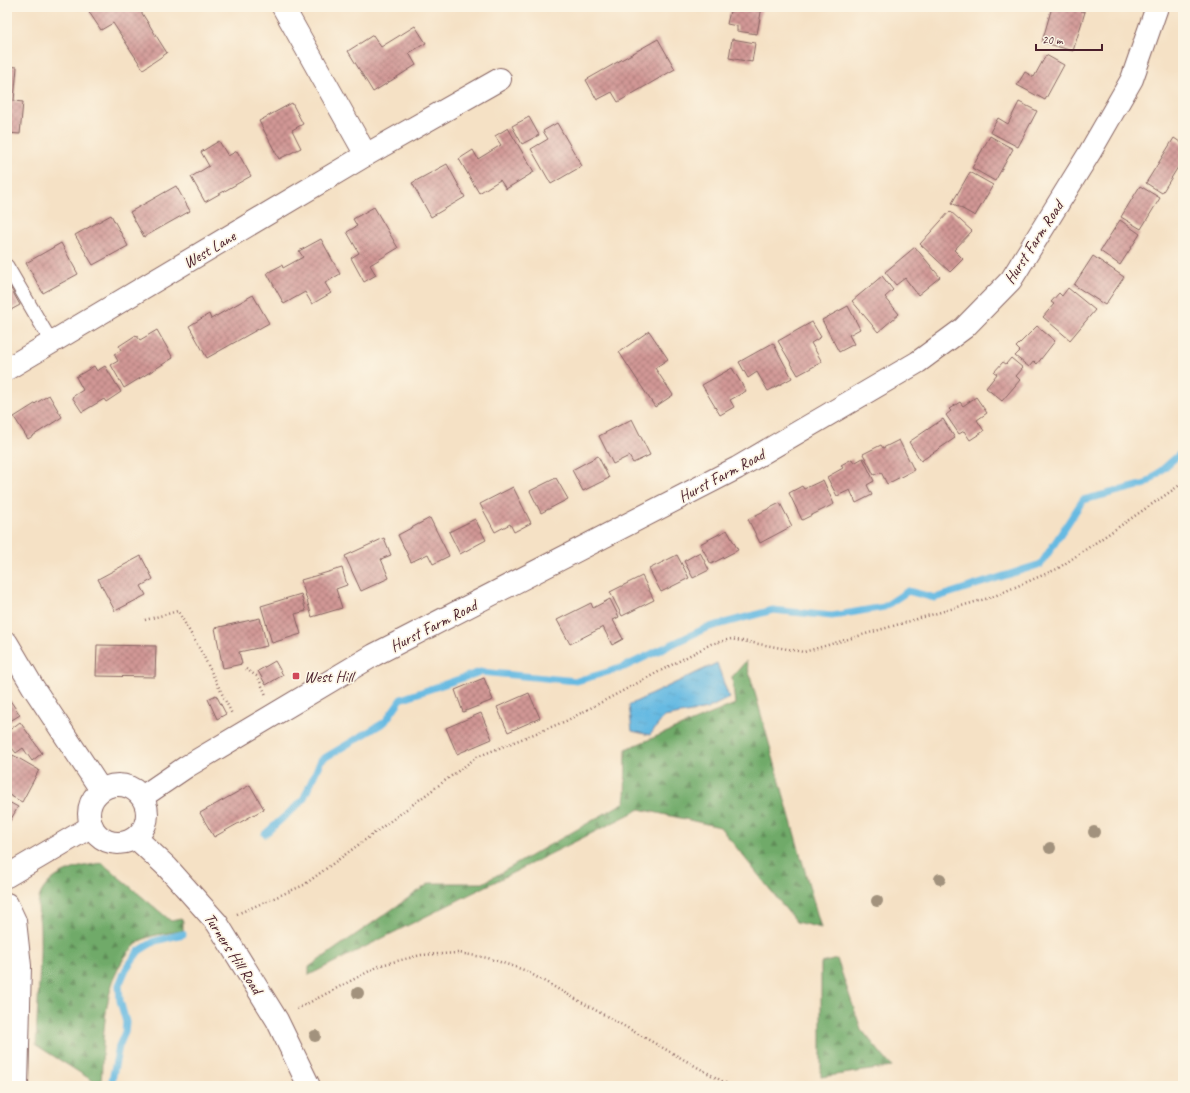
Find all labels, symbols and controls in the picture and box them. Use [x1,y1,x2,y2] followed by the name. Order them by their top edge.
[1036,26,1102,52] scale bar
[1042,32,1064,48] text: 20 m
[1000,195,1070,288] street label: Hurst Farm Road
[180,226,241,273] street label: West Lane
[675,444,770,507] street label: Hurst Farm Road
[387,594,483,656] street label: Hurst Farm Road
[304,667,356,687] place label: West Hill
[291,671,301,681] marker: West Hill
[200,909,268,1000] street label: Turners Hill Road

